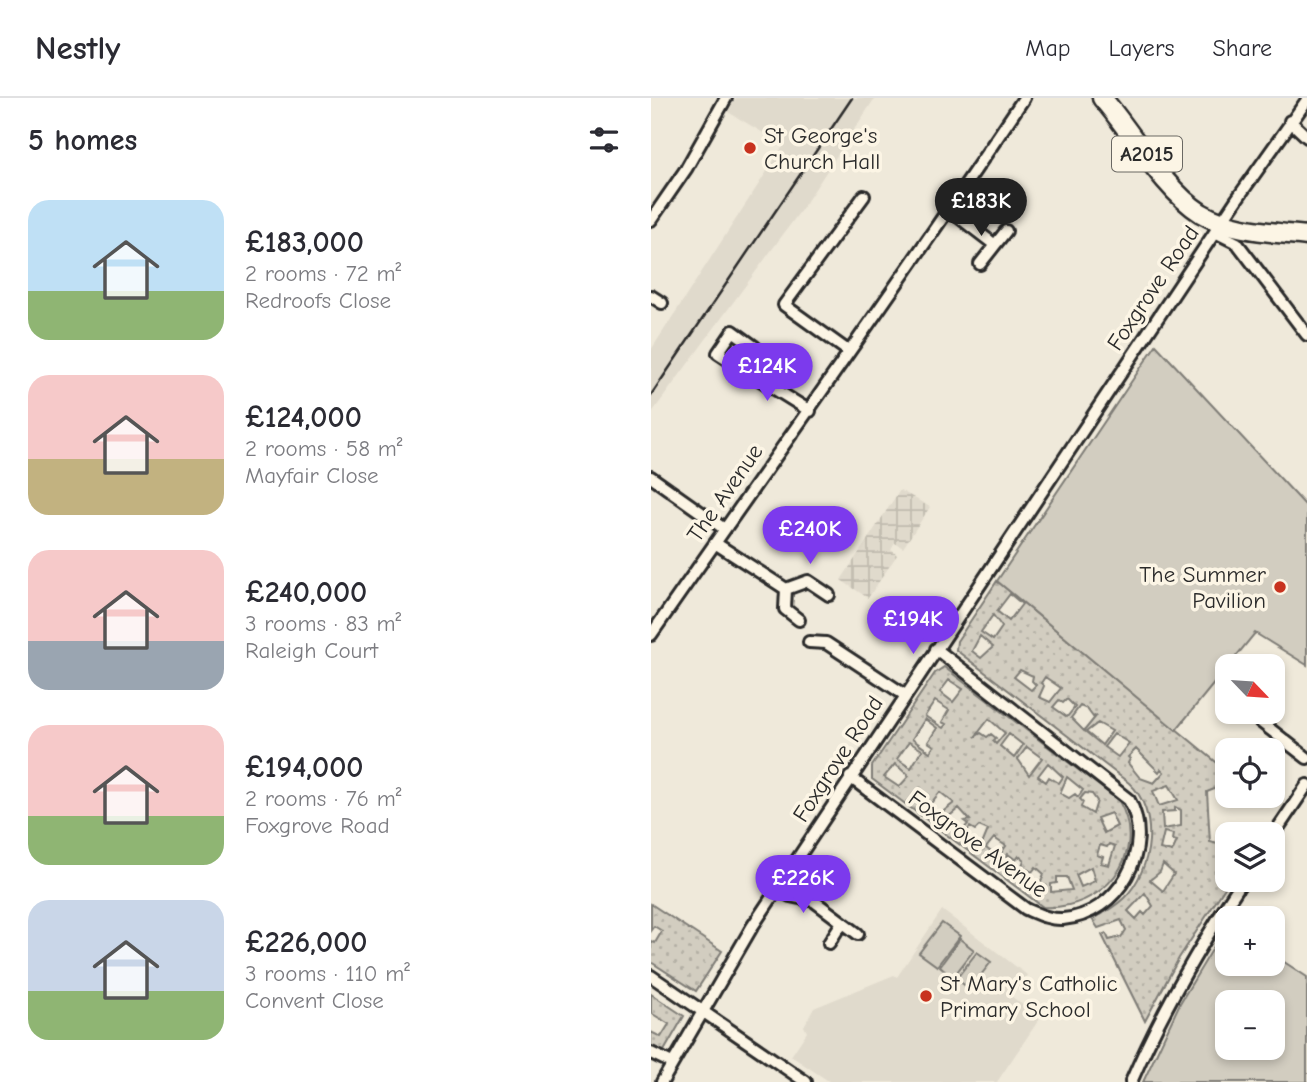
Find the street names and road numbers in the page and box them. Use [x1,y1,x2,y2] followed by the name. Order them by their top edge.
[1112,136,1182,172] road number: A2015
[1101,220,1205,356] street label: Foxgrove Road
[681,439,769,547] street label: The Avenue
[787,691,889,827] street label: Foxgrove Road
[903,785,1053,903] street label: Foxgrove Avenue

